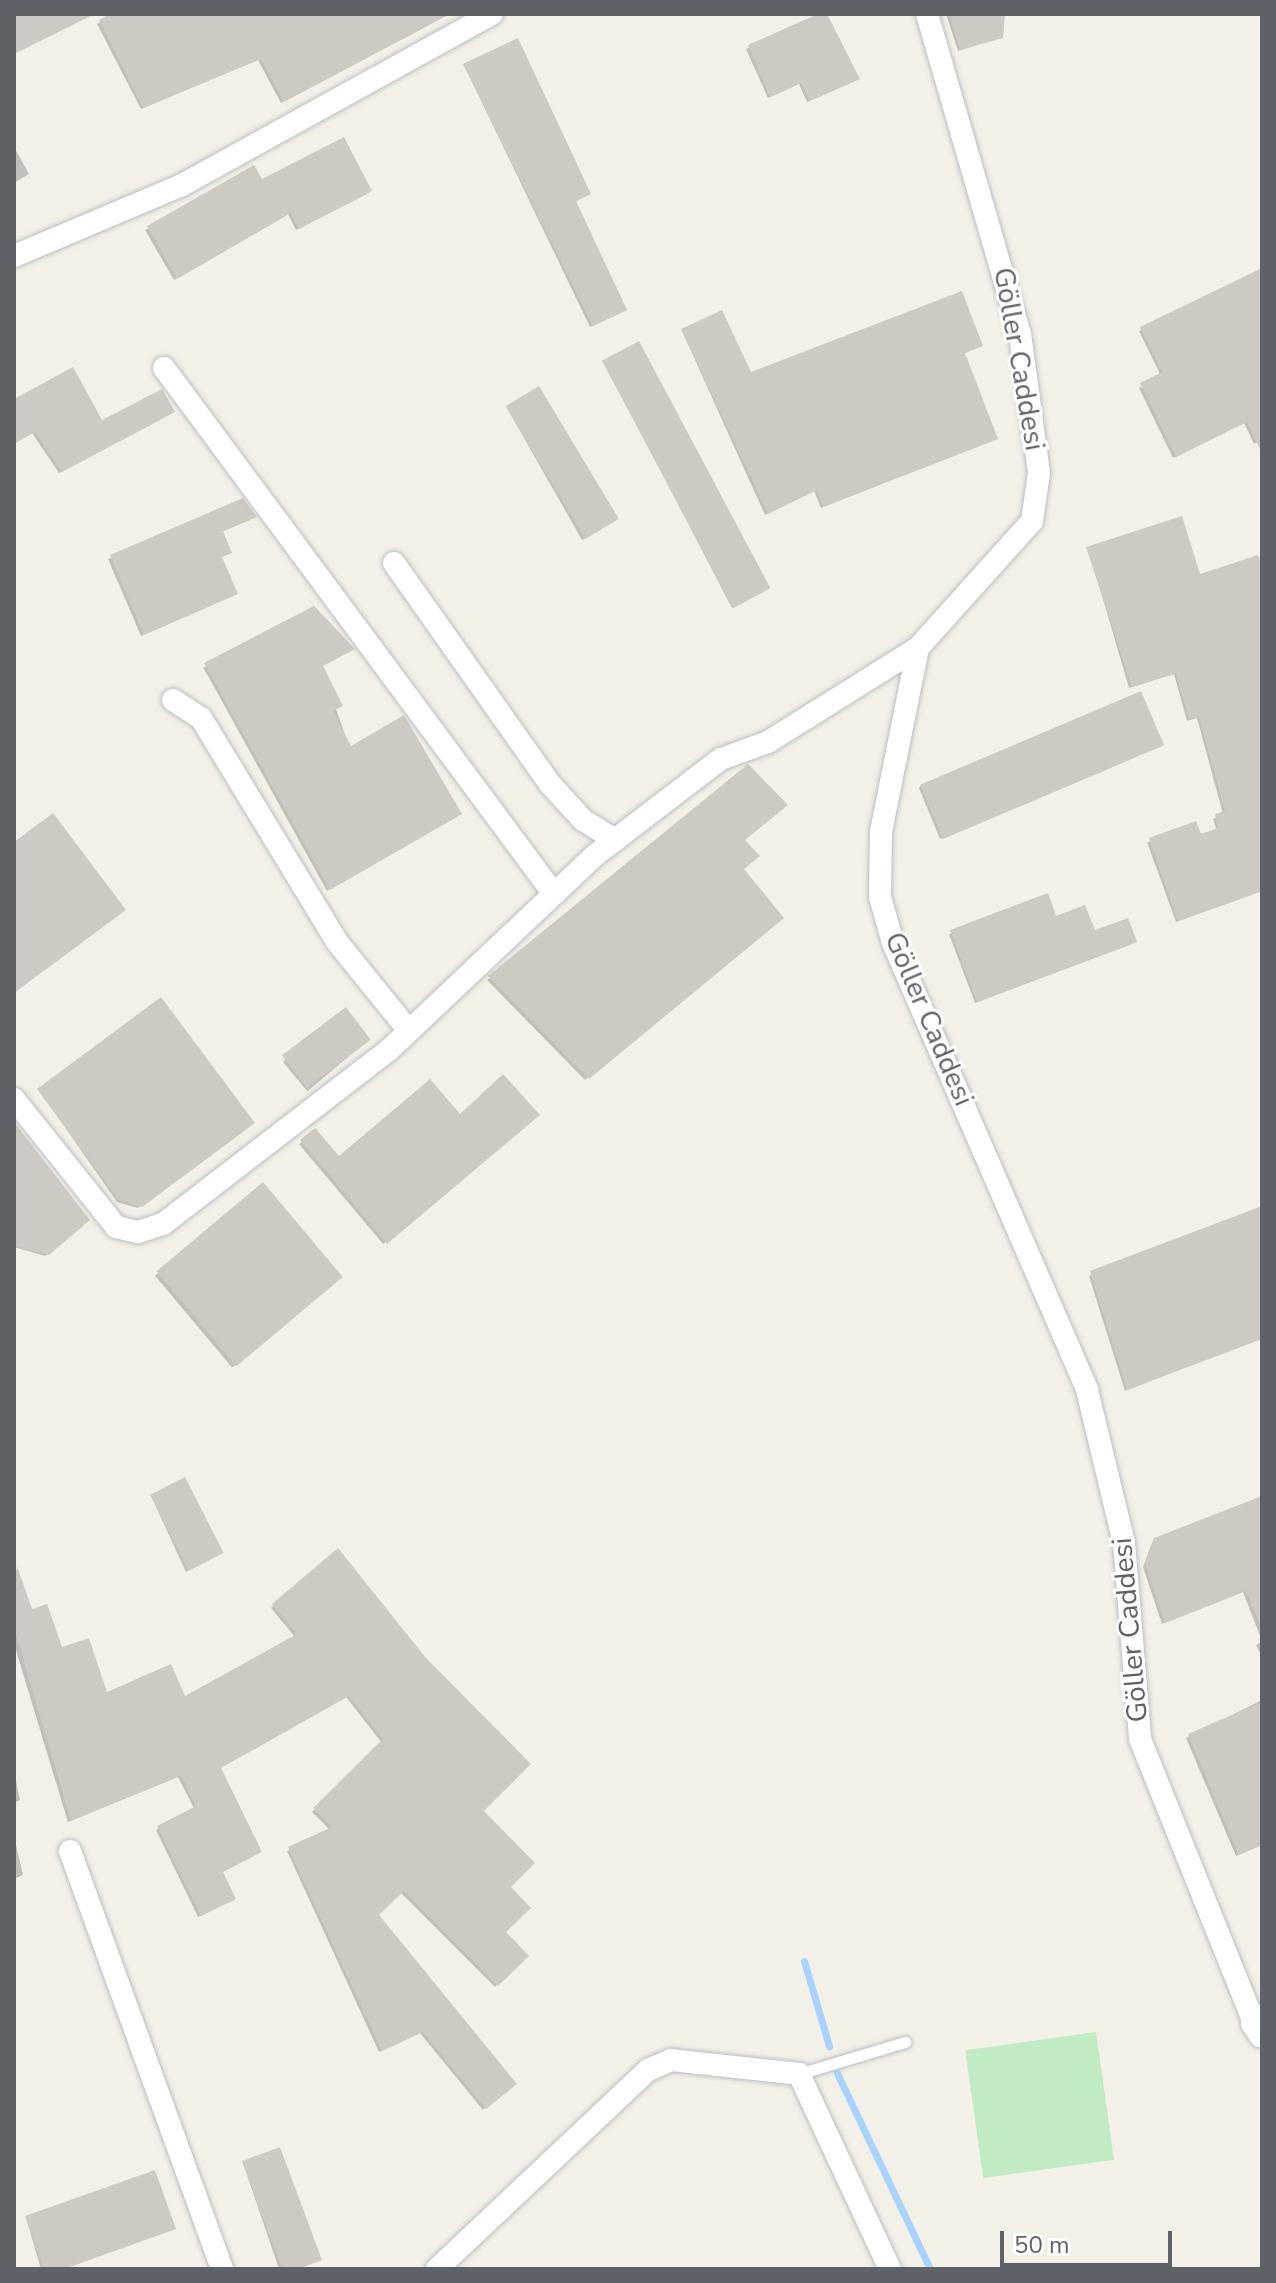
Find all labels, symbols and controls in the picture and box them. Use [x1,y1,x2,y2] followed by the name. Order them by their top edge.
[986,265,1052,453] street label: Göller Caddesi
[877,927,981,1111] street label: Göller Caddesi
[1105,1536,1155,1724] street label: Göller Caddesi
[1004,2215,1176,2265] scale bar
[1014,2229,1070,2261] text: 50 m

